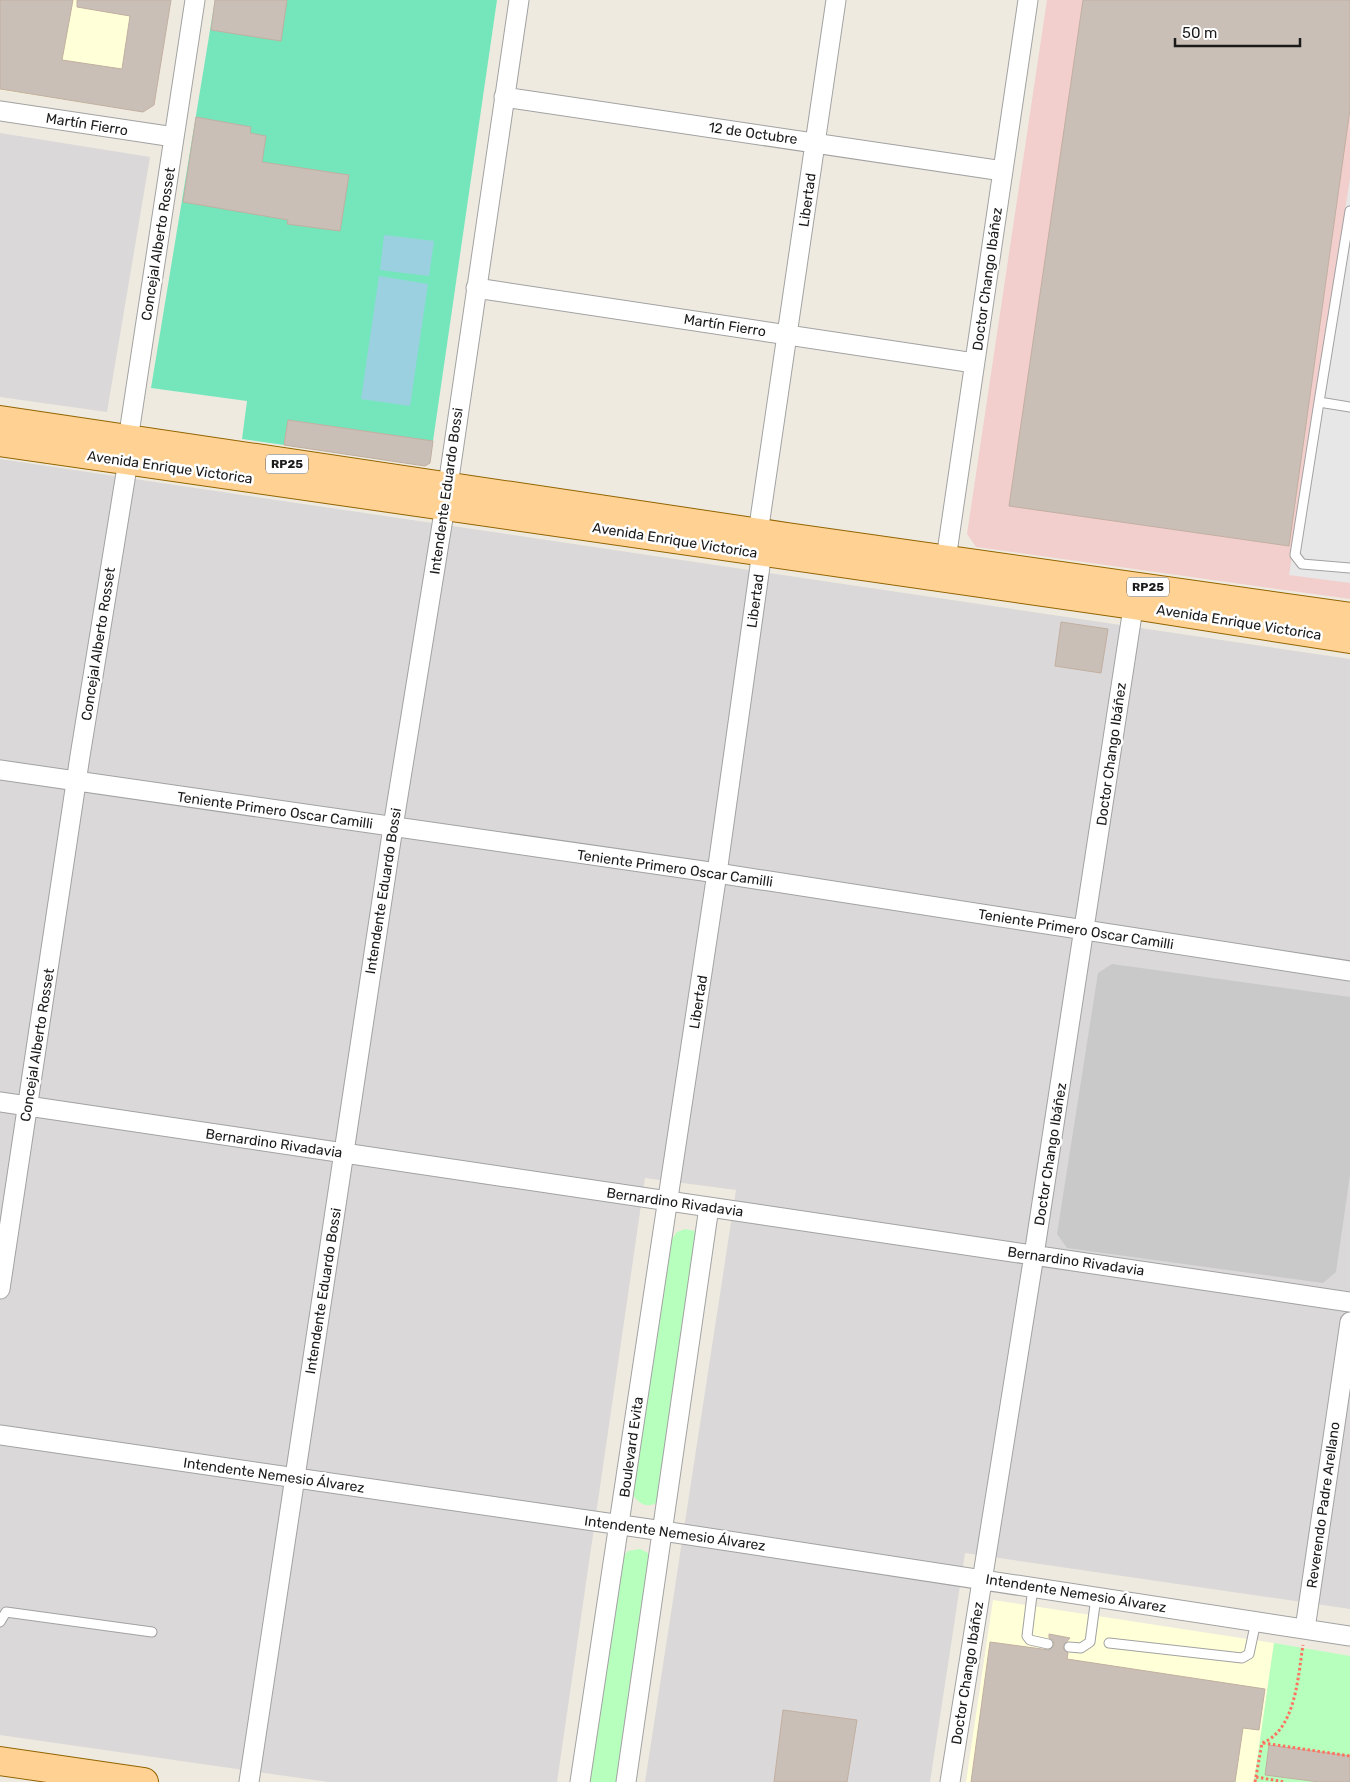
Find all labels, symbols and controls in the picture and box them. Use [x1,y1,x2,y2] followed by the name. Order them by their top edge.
[1175,15,1300,47] scale bar
[1182,24,1217,42] text: 50 m
[45,110,129,139] street label: Martín Fierro
[707,119,799,148] street label: 12 de Octubre
[138,166,179,322] street label: Concejal Alberto Rosset
[795,172,820,228] street label: Libertad
[969,206,1006,352] street label: Doctor Chango Ibáñez
[683,311,767,340] street label: Martín Fierro
[426,407,467,576] street label: Intendente Eduardo Bossi
[86,447,254,488] street label: Avenida Enrique Victorica
[266,454,308,474] road number: RP25
[591,519,759,562] street label: Avenida Enrique Victorica
[78,566,119,722] street label: Concejal Alberto Rosset
[743,573,768,629] street label: Libertad
[1127,578,1169,596] road number: RP25
[1155,601,1323,644] street label: Avenida Enrique Victorica
[1093,681,1130,827] street label: Doctor Chango Ibáñez
[176,788,374,833] street label: Teniente Primero Oscar Camilli
[362,807,405,975] street label: Intendente Eduardo Bossi
[576,846,774,891] street label: Teniente Primero Oscar Camilli
[977,906,1175,953] street label: Teniente Primero Oscar Camilli
[17,967,58,1123] street label: Concejal Alberto Rosset
[686,974,711,1030] street label: Libertad
[1031,1081,1070,1227] street label: Doctor Chango Ibáñez
[204,1125,344,1162] street label: Bernardino Rivadavia
[605,1184,745,1221] street label: Bernardino Rivadavia
[302,1207,345,1375] street label: Intendente Eduardo Bossi
[1006,1243,1146,1280] street label: Bernardino Rivadavia
[616,1396,647,1499] street label: Boulevard Evita
[1303,1421,1344,1589] street label: Reverendo Padre Arellano
[182,1453,366,1497] street label: Intendente Nemesio Álvarez
[583,1511,767,1555] street label: Intendente Nemesio Álvarez
[984,1570,1168,1616] street label: Intendente Nemesio Álvarez
[948,1600,987,1746] street label: Doctor Chango Ibáñez

